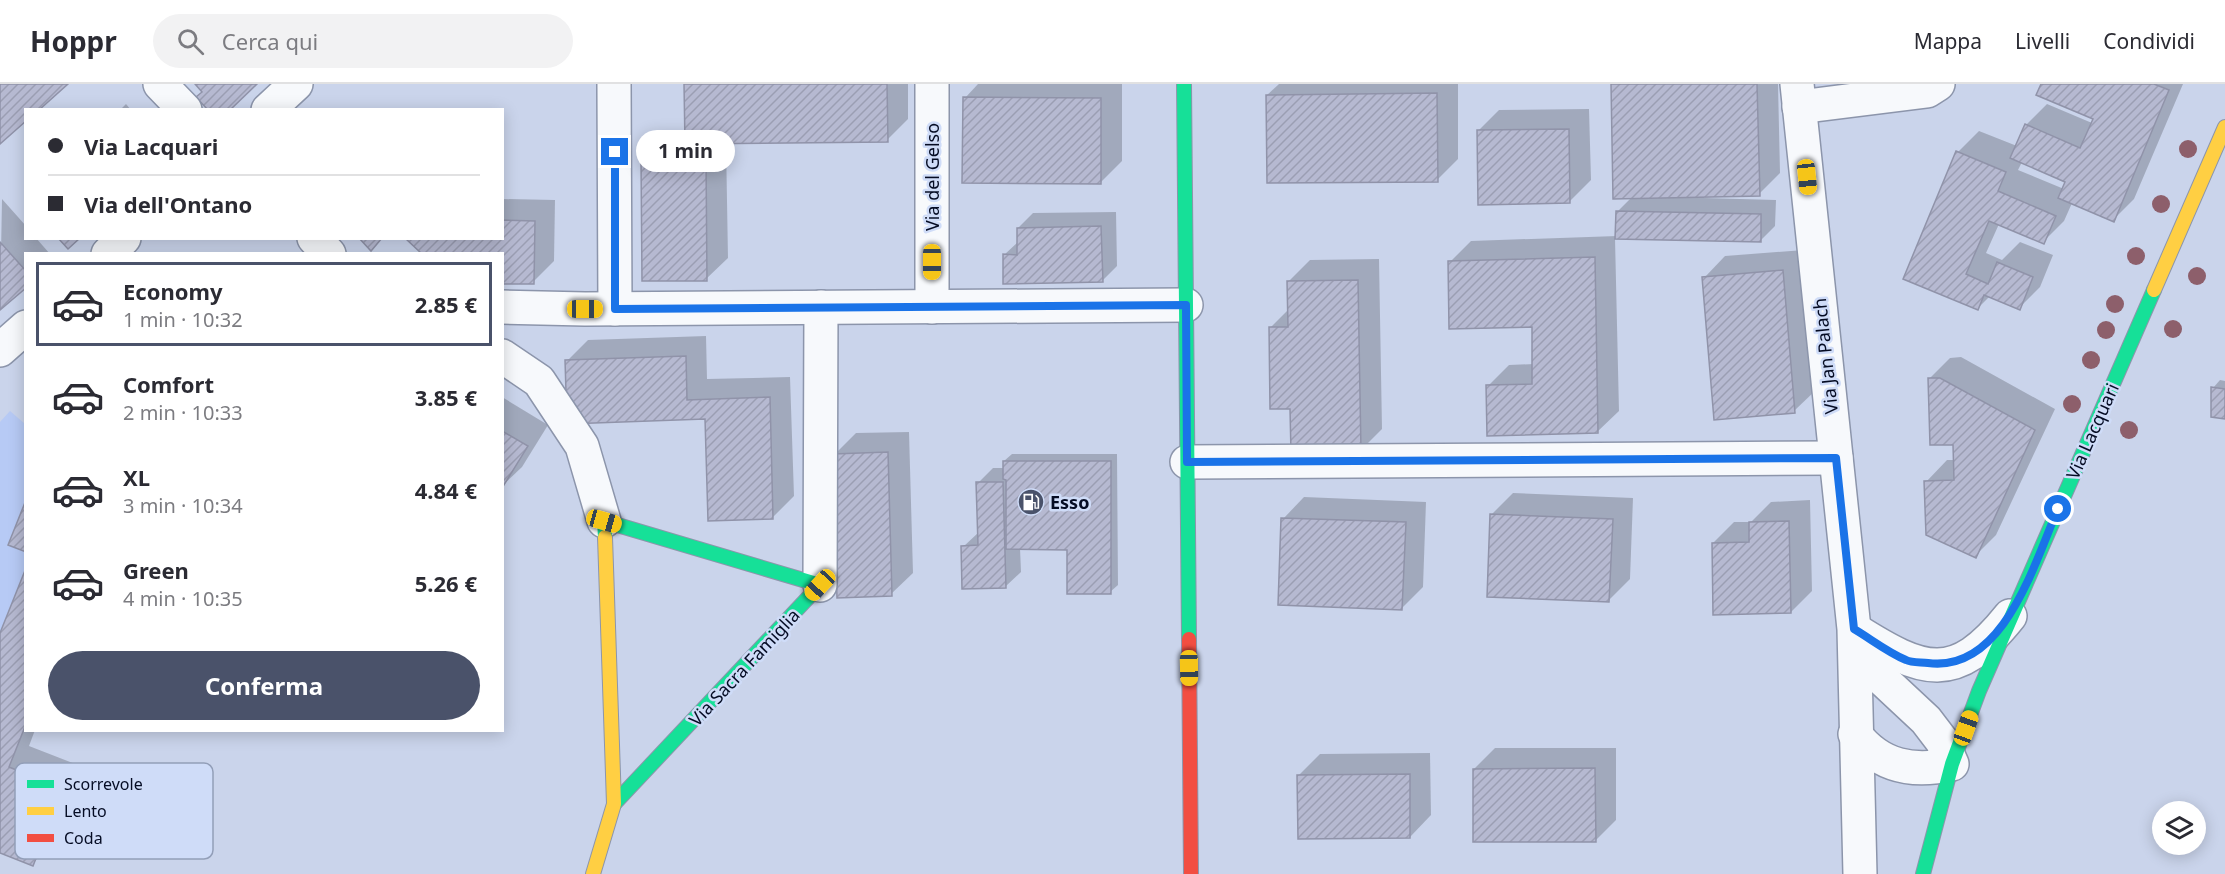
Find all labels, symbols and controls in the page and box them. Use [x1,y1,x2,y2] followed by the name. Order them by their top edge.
[153,14,573,68] search box
[30,22,117,60] text: Hoppr
[174,25,207,58] icon: search
[222,26,318,56] text: Cerca qui
[1914,27,1982,55] text: Mappa
[2015,27,2070,55] text: Livelli
[2103,27,2195,55] text: Condividi
[920,123,944,231] street label: Via del Gelso
[84,131,218,161] text: Via Lacquari
[636,131,735,173] callout: 1 min
[658,137,713,164] text: 1 min
[601,138,628,165] route end
[1796,158,1818,196] car
[84,189,252,219] text: Via dell'Ontano
[923,244,941,280] car
[123,276,222,306] text: Economy
[51,277,105,331] icon: car
[415,289,477,319] text: 2.85 €
[1807,297,1843,415] street label: Via Jan Palach
[567,300,603,318] car
[123,306,243,333] text: 1 min · 10:32
[123,369,214,399] text: Comfort
[51,370,105,424] icon: car
[2060,379,2124,483] street label: Via Lacquari
[415,382,477,412] text: 3.85 €
[123,399,243,426] text: 2 min · 10:33
[123,462,150,492] text: XL
[51,463,105,517] icon: car
[415,475,477,505] text: 4.84 €
[1016,487,1046,517] fuel station icon: Esso
[1050,490,1089,514] place label: Esso
[123,492,243,519] text: 3 min · 10:34
[2044,495,2071,522] route start
[584,507,624,535] car
[123,555,189,585] text: Green
[51,556,105,610] icon: car
[801,566,839,604] car
[415,568,477,598] text: 5.26 €
[123,585,243,612] text: 4 min · 10:35
[683,603,805,731] street label: Via Sacra Famiglia
[1180,650,1198,686] car
[48,651,480,720] button: Conferma
[1951,708,1981,748] car
[15,763,213,859] legend
[64,773,143,795] text: Scorrevole
[64,800,107,822] text: Lento
[2152,801,2206,855] map controls
[2152,801,2206,855] button: layers
[64,827,103,849] text: Coda

